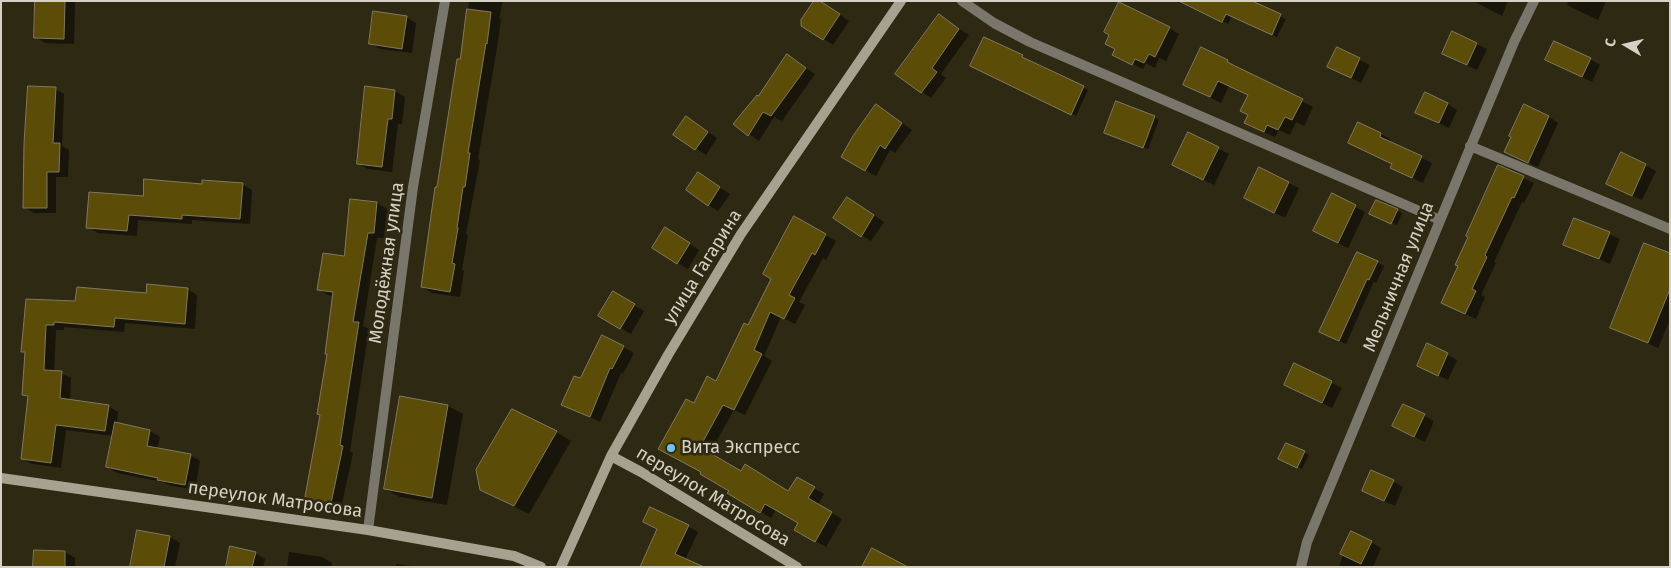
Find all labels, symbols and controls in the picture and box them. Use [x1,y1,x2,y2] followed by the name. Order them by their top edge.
[1601,20,1651,70] north arrow
[1602,37,1620,48] text: С
[365,181,409,345] street label: Молодёжная улица
[1359,199,1439,355] street label: Мельничная улица
[659,206,747,328] street label: улица Гагарина
[681,437,800,459] place label: Вита Экспресс
[632,442,794,552] street label: переулок Матросова
[665,442,677,454] marker: Вита Экспресс
[186,477,364,523] street label: переулок Матросова

